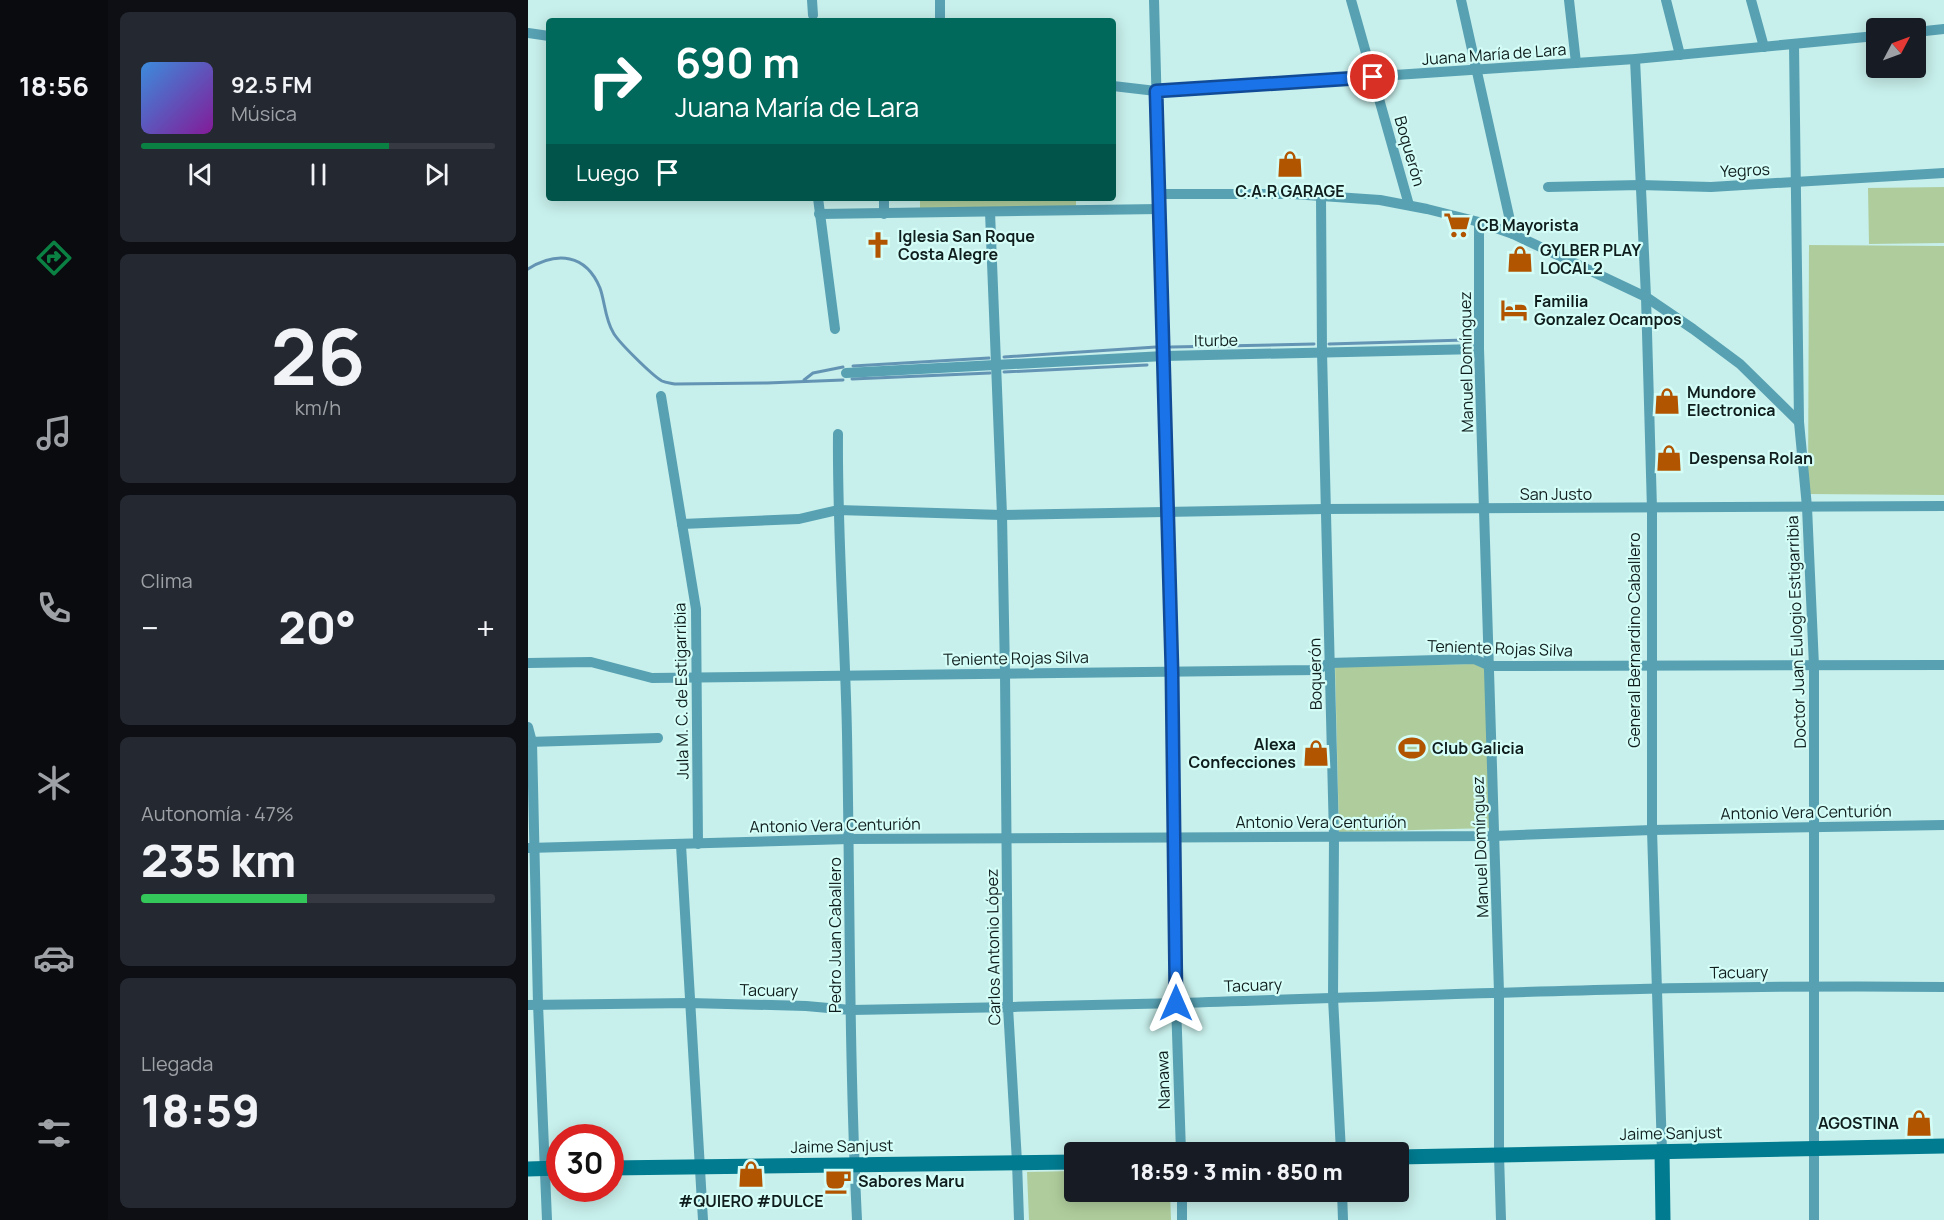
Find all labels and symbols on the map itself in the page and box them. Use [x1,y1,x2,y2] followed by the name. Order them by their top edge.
[1866,18,1926,78] north arrow
[1421,38,1567,70] street label: Juana María de Lara
[1347,51,1398,102] pin
[1389,113,1431,189] street label: Boquerón
[1275,149,1305,179] shop icon: C.A.R GARAGE
[1720,158,1770,182] street label: Yegros
[1235,180,1345,202] place label: C.A.R GARAGE
[1442,210,1472,240] supermarket icon: CB Mayorista
[1477,214,1579,236] place label: CB Mayorista
[898,225,1035,265] place label: Iglesia San Roque Costa Alegre
[863,230,893,260] church icon: Iglesia San Roque Costa Alegre
[1540,239,1641,279] place label: GYLBER PLAY LOCAL 2
[1505,244,1535,274] shop icon: GYLBER PLAY LOCAL 2
[1534,290,1682,330] place label: Familia Gonzalez Ocampos
[1454,291,1478,433] street label: Manuel Domínguez
[1499,295,1529,325] hotel icon: Familia Gonzalez Ocampos
[1194,329,1238,351] street label: Iturbe
[1687,381,1776,421] place label: Mundore Electronica
[1652,386,1682,416] shop icon: Mundore Electronica
[1654,443,1684,473] shop icon: Despensa Rolan
[1689,447,1813,469] place label: Despensa Rolan
[1520,483,1592,505] street label: San Justo
[1781,515,1811,749] street label: Doctor Juan Eulogio Estigarribia
[1623,532,1645,748] street label: General Bernardino Caballero
[668,602,694,780] street label: Jula M. C. de Estigarribia
[1427,634,1573,662] street label: Teniente Rojas Silva
[1303,638,1327,710] street label: Boquerón
[943,646,1089,670] street label: Teniente Rojas Silva
[1188,733,1296,773] place label: Alexa Confecciones
[1397,733,1427,763] sports icon: Club Galicia
[1432,737,1524,759] place label: Club Galicia
[1301,738,1331,768] shop icon: Alexa Confecciones
[1467,776,1493,918] street label: Manuel Domínguez
[1720,800,1892,824] street label: Antonio Vera Centurión
[1235,811,1407,833] street label: Antonio Vera Centurión
[749,813,921,837] street label: Antonio Vera Centurión
[824,857,846,1013] street label: Pedro Juan Caballero
[981,868,1005,1026] street label: Carlos Antonio López
[1709,960,1769,984] street label: Tacuary
[1144,971,1208,1035] position arrow
[1223,973,1283,997] street label: Tacuary
[739,978,799,1002] street label: Tacuary
[1151,1050,1175,1110] street label: Nanawa
[1904,1108,1934,1138] shop icon: AGOSTINA
[1818,1112,1899,1134] place label: AGOSTINA
[1619,1121,1723,1145] street label: Jaime Sanjust
[546,1124,624,1202] speed limit sign: 30
[790,1134,894,1158] street label: Jaime Sanjust
[736,1159,766,1189] shop icon: #QUIERO #DULCE
[823,1166,853,1196] cafe icon: Sabores Maru
[858,1170,965,1192] place label: Sabores Maru
[678,1190,824,1212] place label: #QUIERO #DULCE

